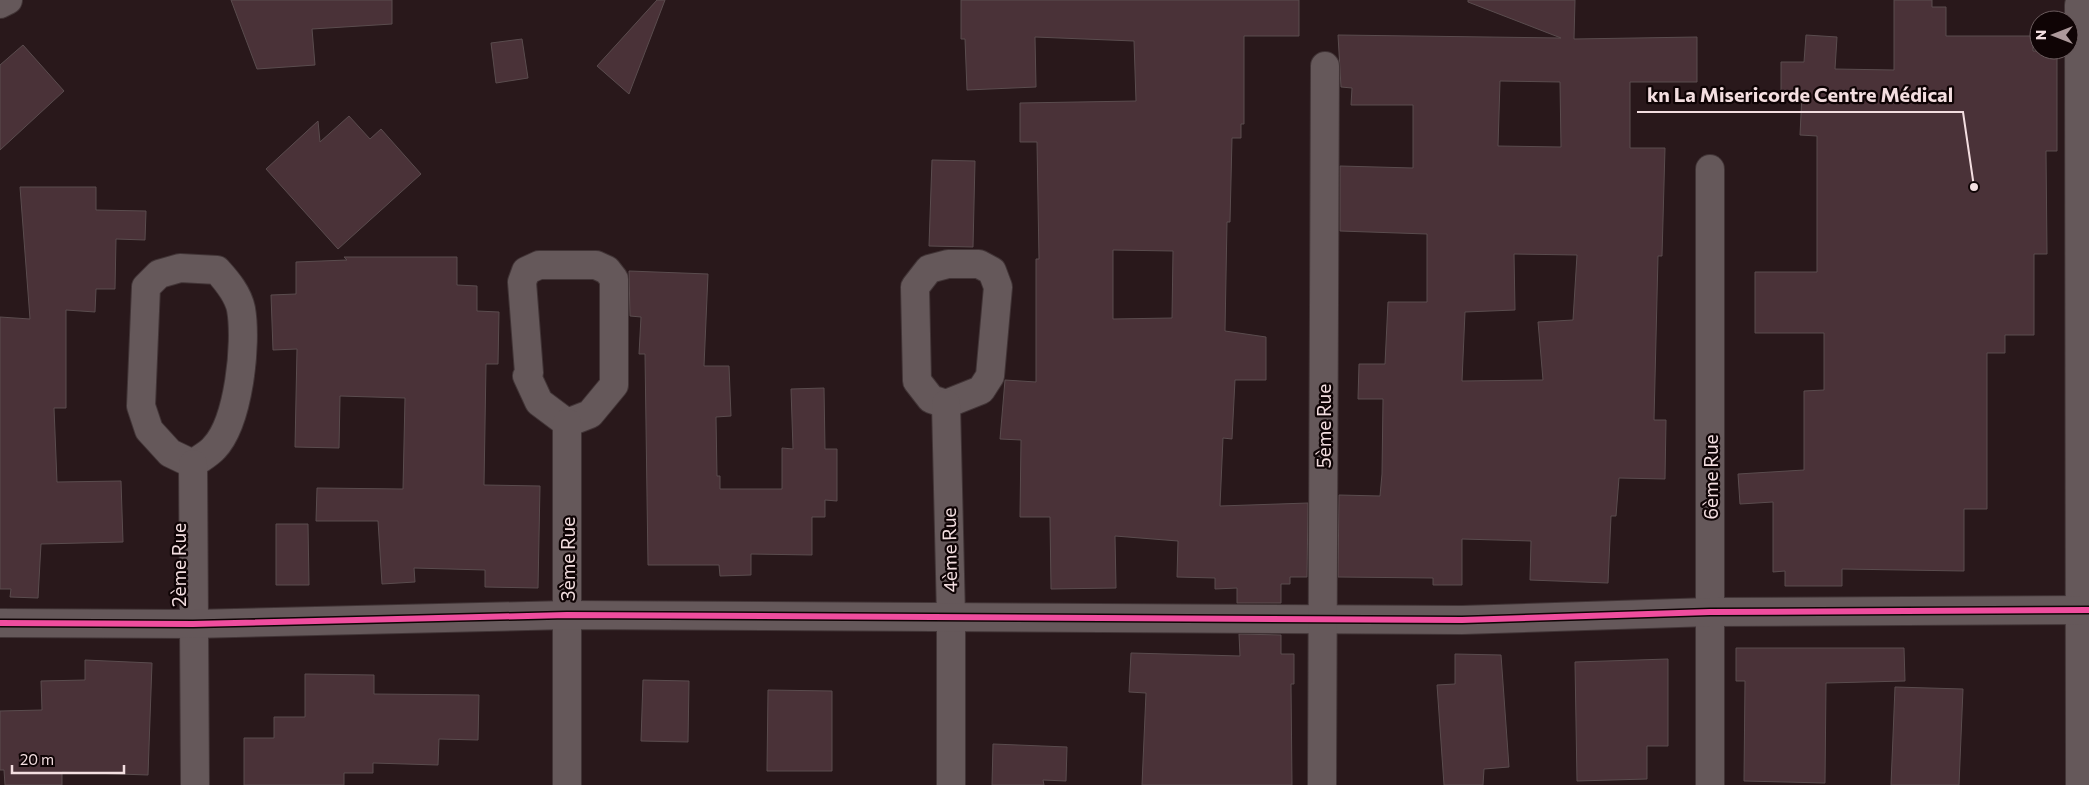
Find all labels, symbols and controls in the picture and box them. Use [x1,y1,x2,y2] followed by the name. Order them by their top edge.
[2029,10,2079,60] north arrow
[2032,30,2049,40] text: N
[1637,77,1963,112] callout: kn La Misericorde Centre Médical
[1647,82,1953,106] text: kn La Misericorde Centre Médical
[1312,384,1335,468] street label: 5ème Rue
[1699,434,1722,520] street label: 6ème Rue
[937,507,961,593] street label: 4ème Rue
[556,517,579,601] street label: 3ème Rue
[167,523,190,607] street label: 2ème Rue
[12,742,125,774] scale bar
[20,750,54,768] text: 20 m

